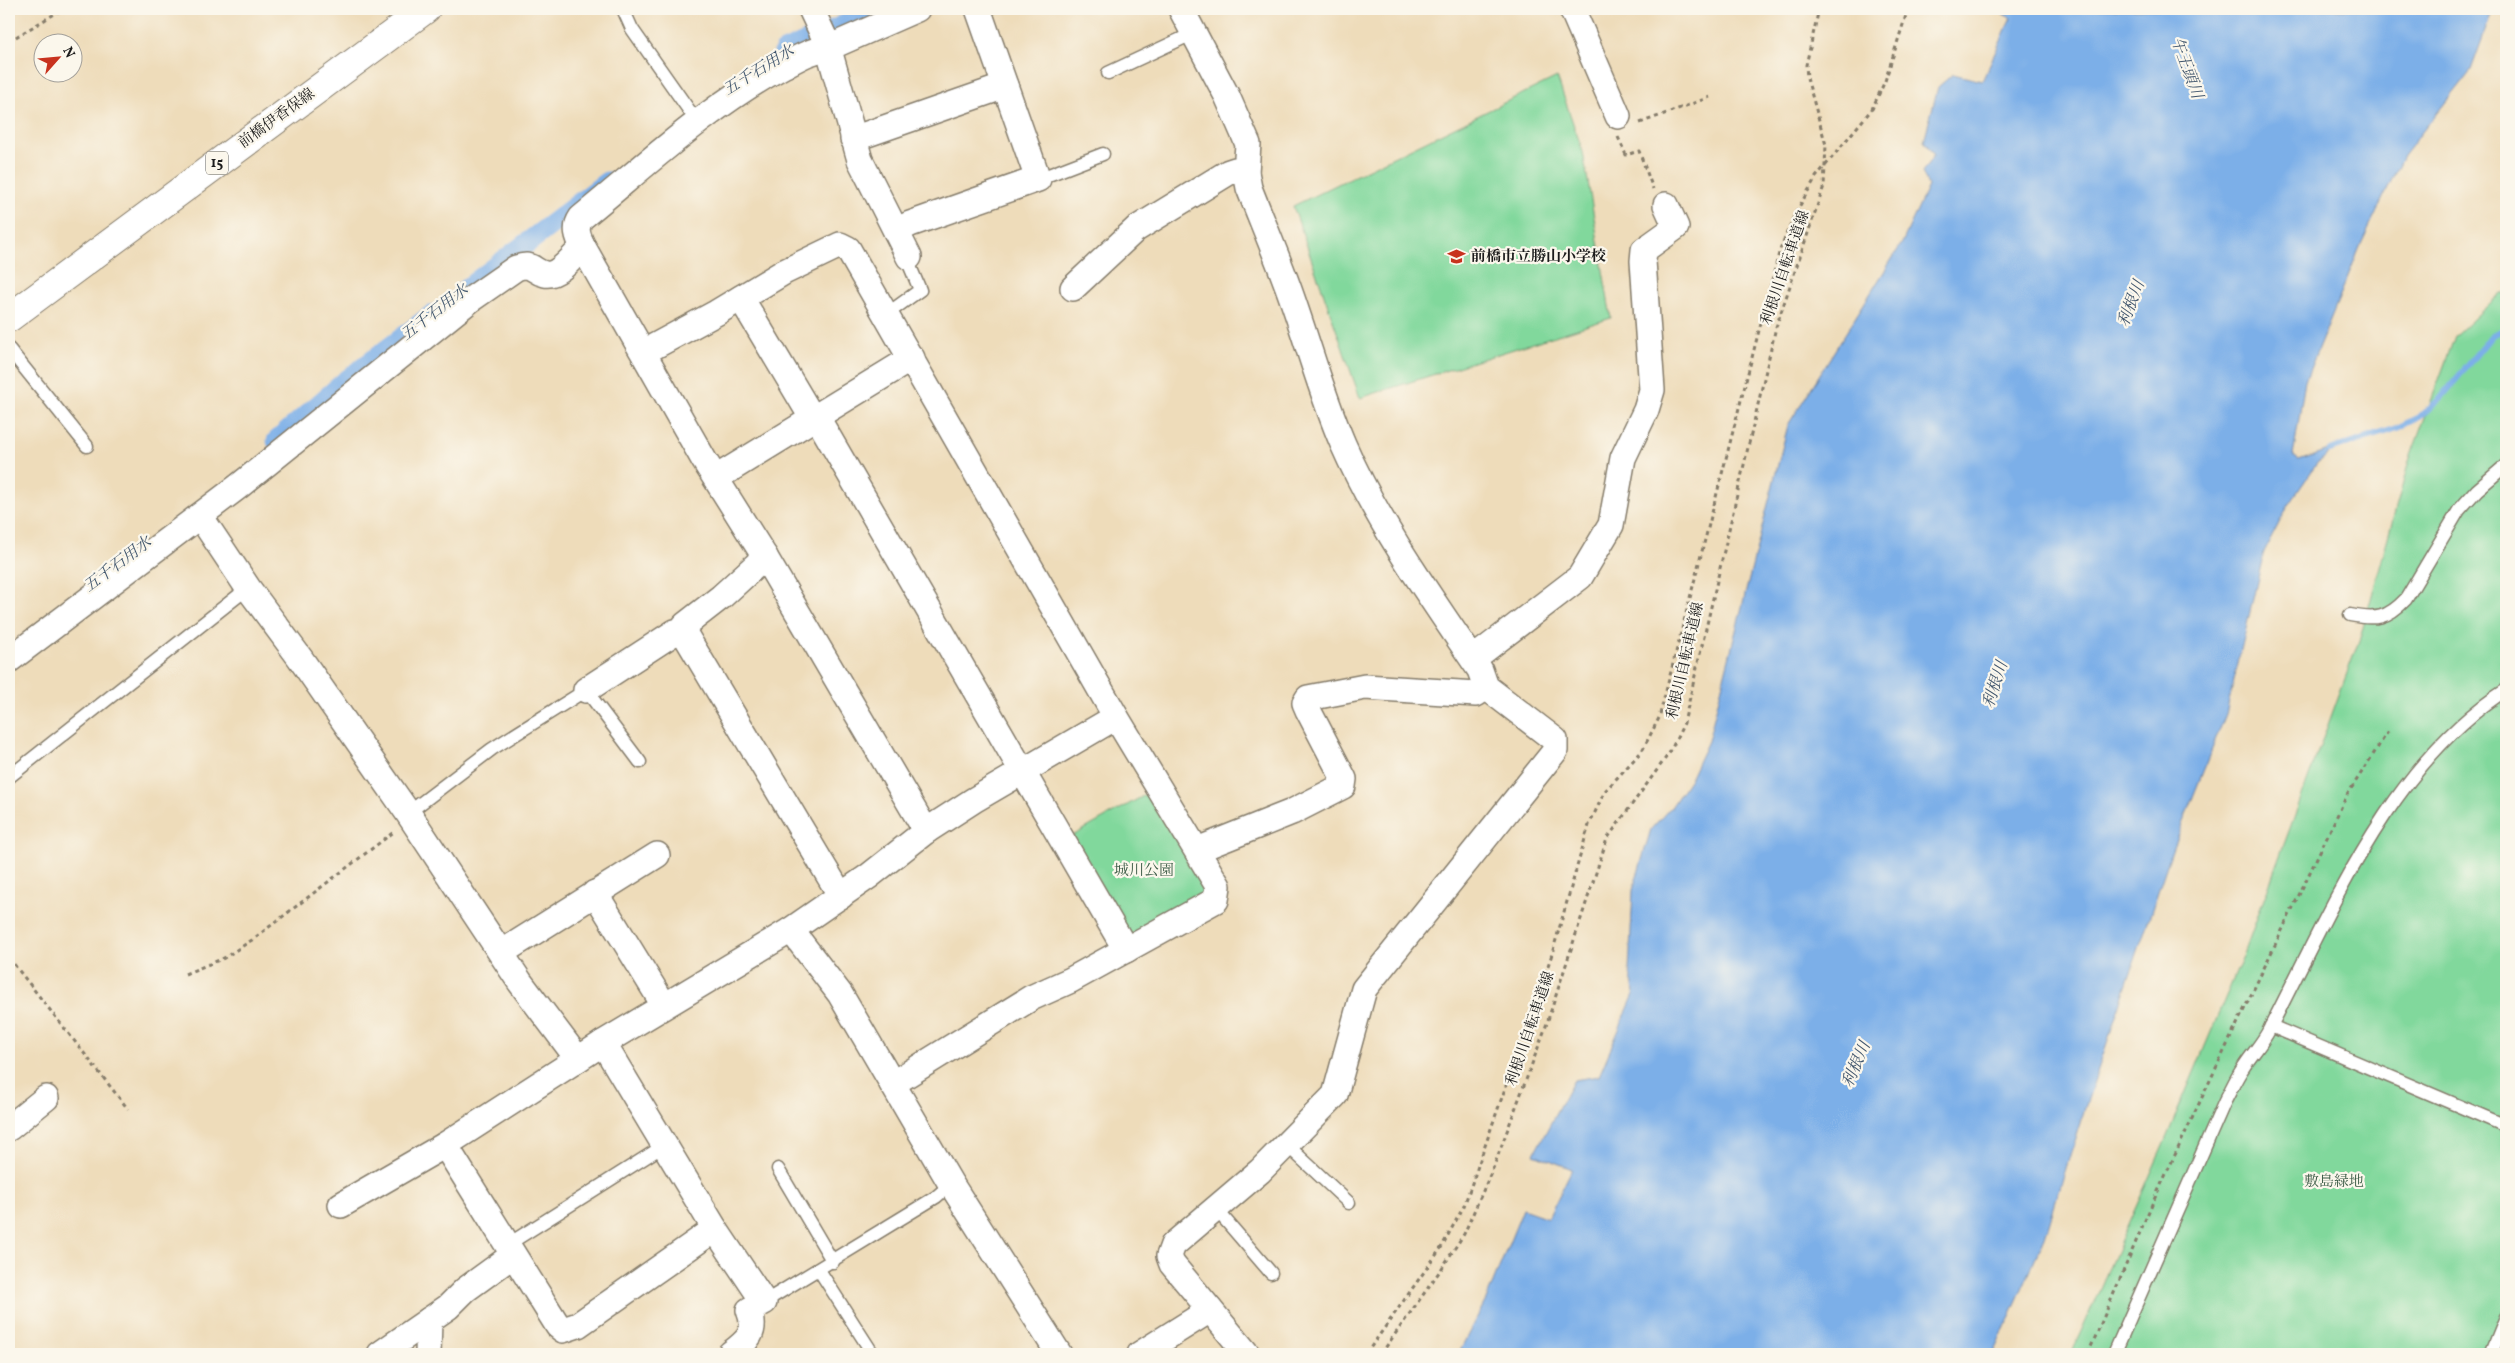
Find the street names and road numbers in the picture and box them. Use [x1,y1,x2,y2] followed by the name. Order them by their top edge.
[234,84,320,154] street label: 前橋伊香保線
[206,152,228,174] road number: 15
[1757,208,1815,328] street label: 利根川自転車道線
[1662,600,1710,722] street label: 利根川自転車道線
[1502,969,1560,1089] street label: 利根川自転車道線

